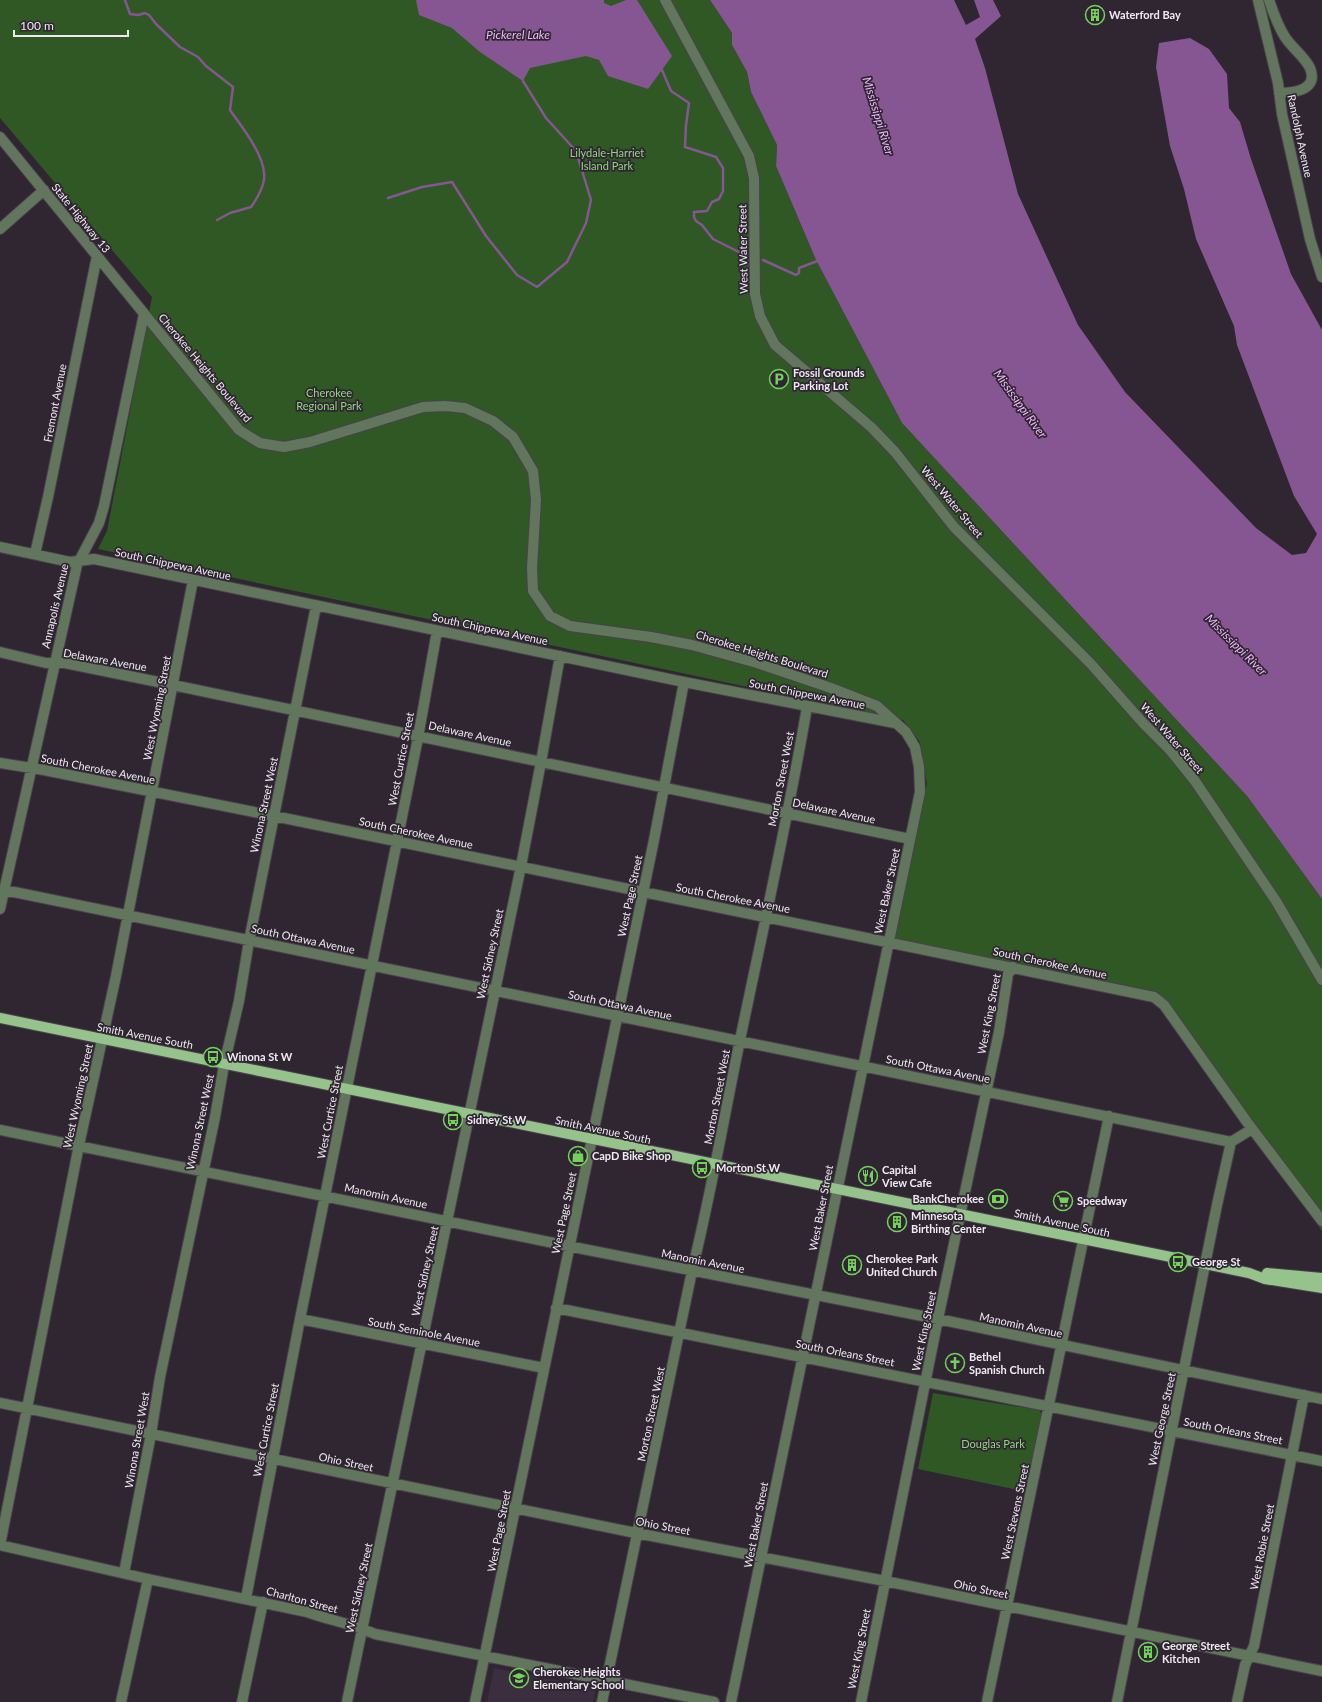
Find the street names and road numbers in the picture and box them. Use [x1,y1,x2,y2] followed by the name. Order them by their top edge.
[1285,93,1316,179] street label: Randolph Avenue
[50,180,113,255] street label: State Highway 13
[735,204,750,294] street label: West Water Street
[156,311,255,425] street label: Cherokee Heights Boulevard
[41,362,69,443] street label: Fremont Avenue
[919,463,986,540] street label: West Water Street
[114,545,233,582] street label: South Chippewa Avenue
[38,562,71,649] street label: Annapolis Avenue
[431,610,550,647] street label: South Chippewa Avenue
[694,627,830,680] street label: Cherokee Heights Boulevard
[62,646,148,673] street label: Delaware Avenue
[140,654,173,761] street label: West Wyoming Street
[748,676,867,711] street label: South Chippewa Avenue
[1138,700,1207,776] street label: West Water Street
[385,711,416,807] street label: West Curtice Street
[427,718,513,749] street label: Delaware Avenue
[765,730,796,827] street label: Morton Street West
[40,751,157,786] street label: South Cherokee Avenue
[247,756,280,854] street label: Winona Street West
[791,795,877,826] street label: Delaware Avenue
[358,814,474,851] street label: South Cherokee Avenue
[871,847,902,935] street label: West Baker Street
[615,854,645,938] street label: West Page Street
[675,880,792,915] street label: South Cherokee Avenue
[474,908,505,1000] street label: West Sidney Street
[250,921,356,956] street label: South Ottawa Avenue
[992,944,1108,981] street label: South Cherokee Avenue
[974,973,1003,1055] street label: West King Street
[567,987,673,1022] street label: South Ottawa Avenue
[96,1020,194,1051] street label: Smith Avenue South
[60,1043,95,1149] street label: West Wyoming Street
[701,1048,732,1145] street label: Morton Street West
[885,1052,991,1085] street label: South Ottawa Avenue
[314,1064,345,1160] street label: West Curtice Street
[183,1073,216,1171] street label: Winona Street West
[554,1113,652,1146] street label: Smith Avenue South
[806,1164,835,1252] street label: West Baker Street
[549,1171,579,1255] street label: West Page Street
[343,1180,429,1211] street label: Manomin Avenue
[1013,1206,1111,1239] street label: Smith Avenue South
[409,1225,440,1317] street label: West Sidney Street
[660,1246,746,1275] street label: Manomin Avenue
[909,1290,938,1372] street label: West King Street
[978,1309,1064,1340] street label: Manomin Avenue
[367,1314,482,1349] street label: South Seminole Avenue
[795,1337,896,1368] street label: South Orleans Street
[634,1365,667,1462] street label: Morton Street West
[1145,1371,1178,1467] street label: West George Street
[250,1382,281,1478] street label: West Curtice Street
[122,1391,151,1489] street label: Winona Street West
[1183,1415,1284,1446] street label: South Orleans Street
[318,1449,375,1474] street label: Ohio Street
[998,1463,1031,1561] street label: West Stevens Street
[741,1481,770,1569] street label: West Baker Street
[484,1489,513,1573] street label: West Page Street
[1247,1503,1276,1591] street label: West Robie Street
[635,1514,692,1537] street label: Ohio Street
[343,1542,374,1634] street label: West Sidney Street
[953,1576,1010,1601] street label: Ohio Street
[265,1584,339,1615] street label: Charlton Street
[844,1608,873,1690] street label: West King Street

